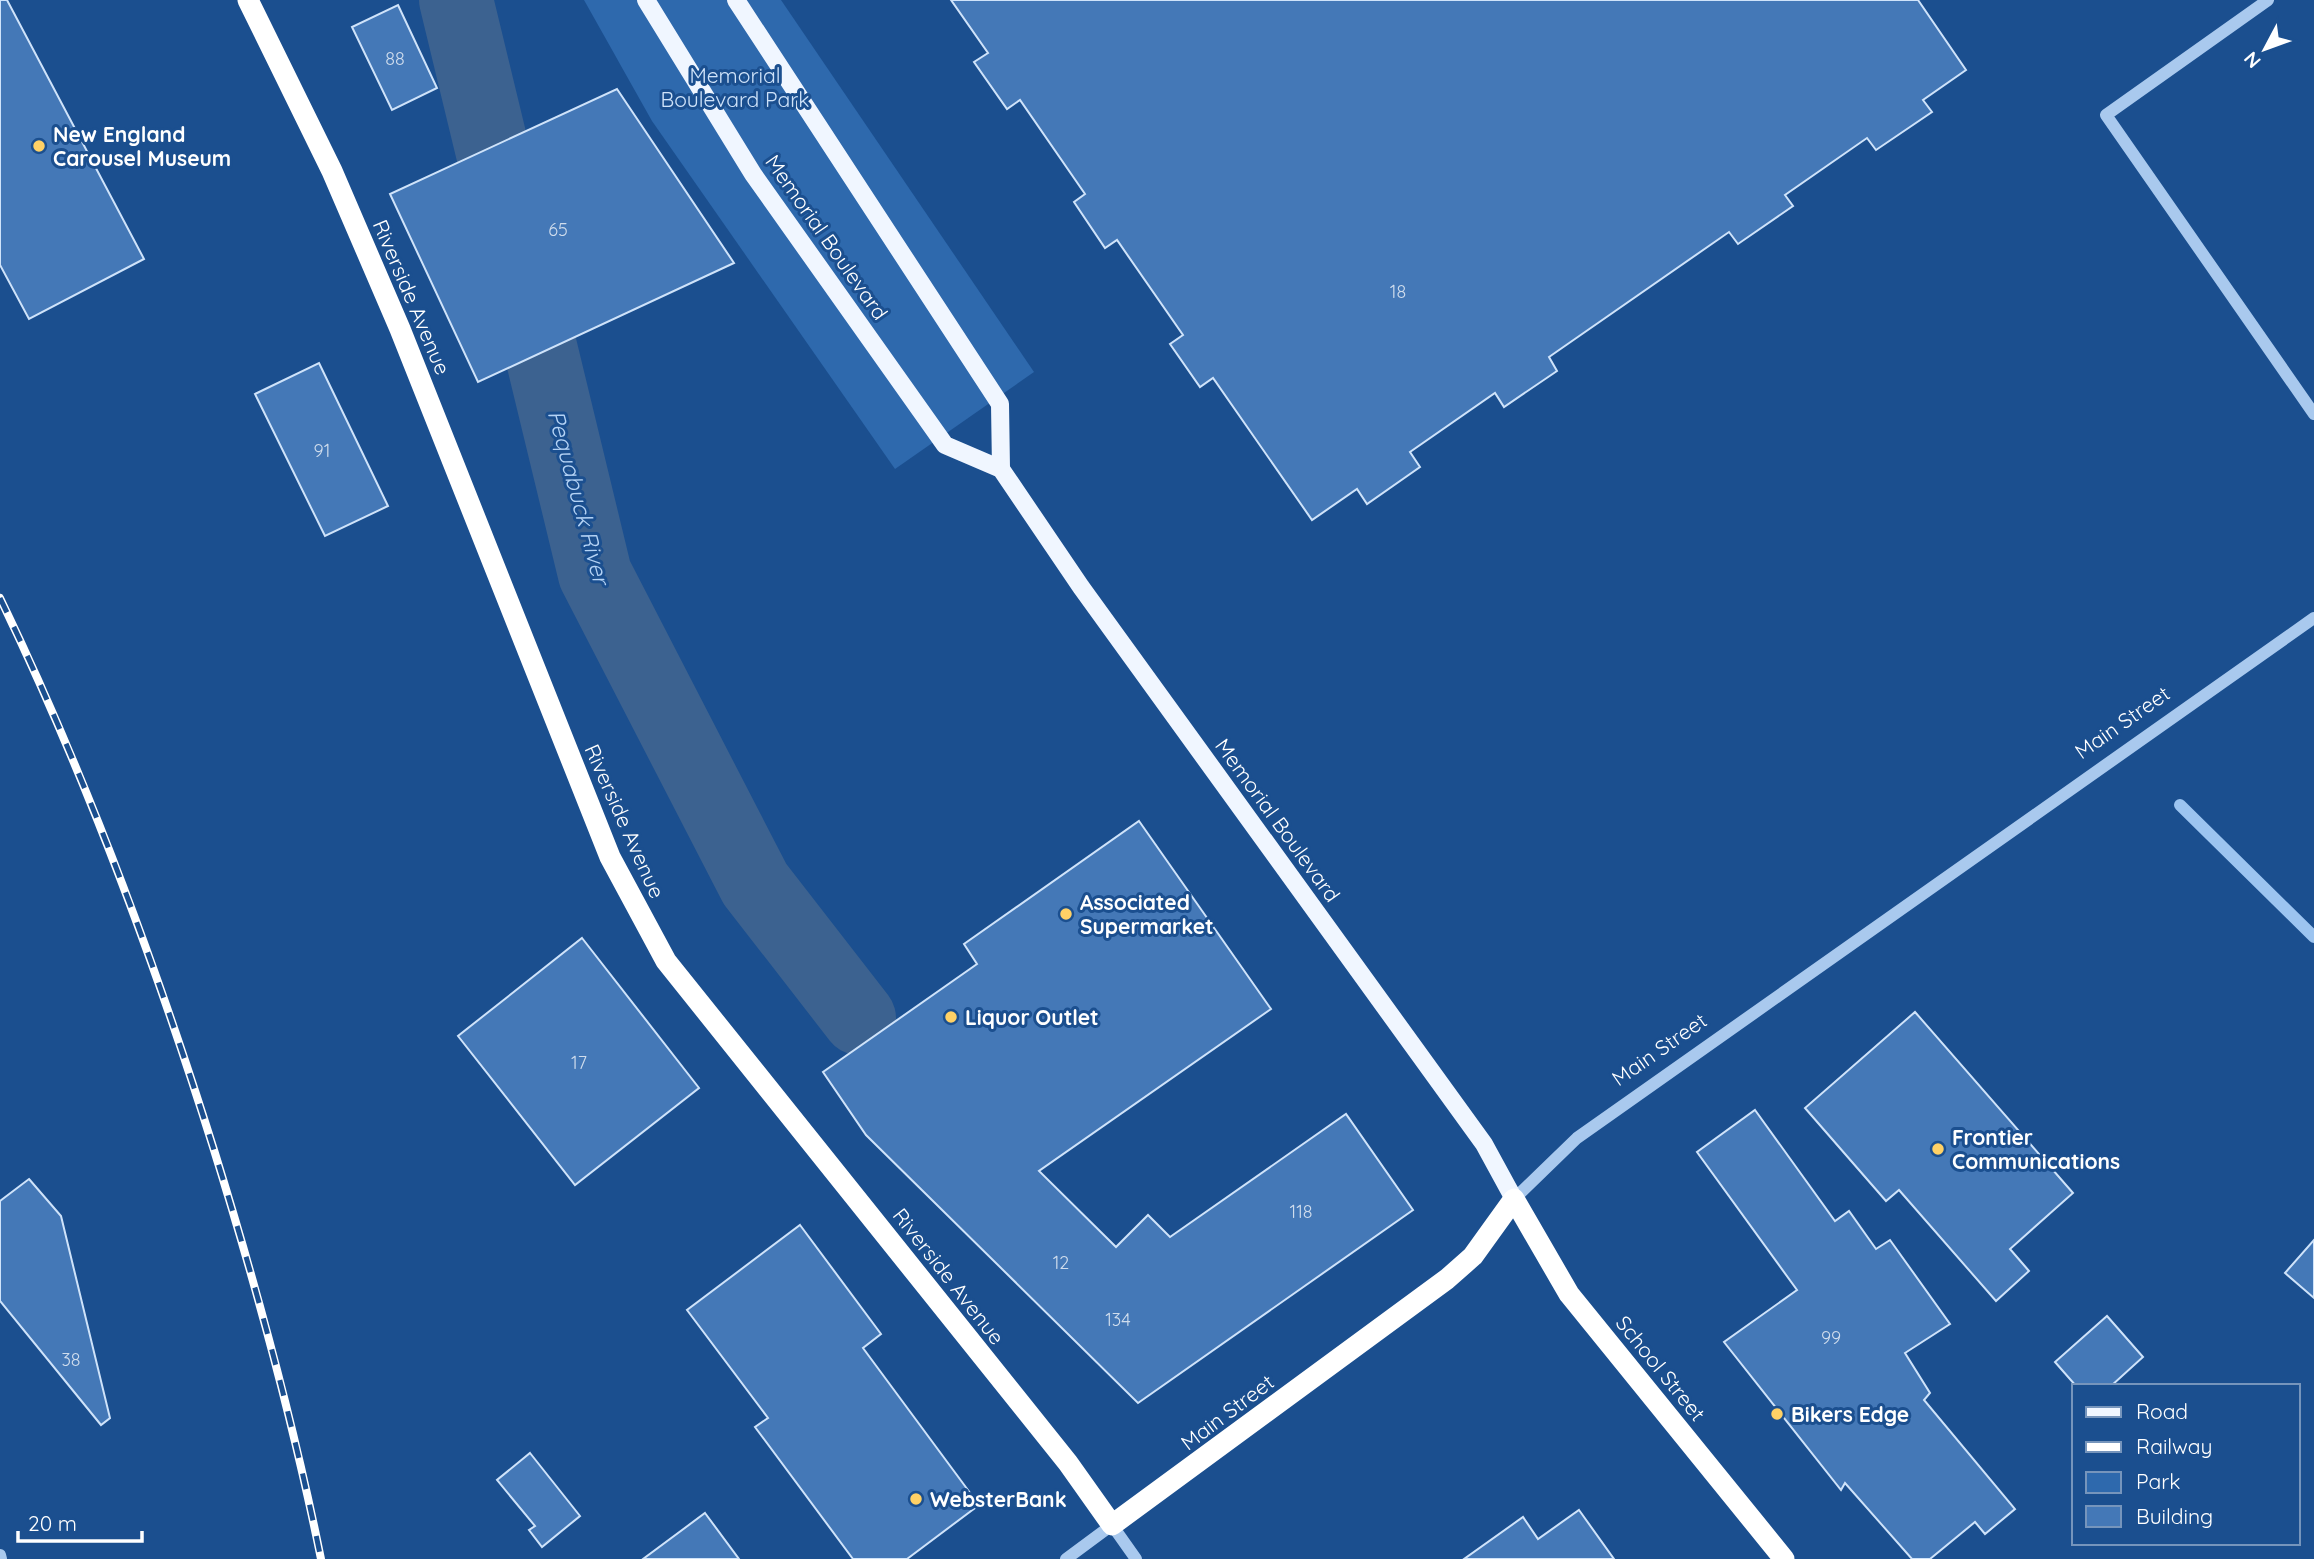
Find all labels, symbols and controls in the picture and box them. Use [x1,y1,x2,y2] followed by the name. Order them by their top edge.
[2230,14,2300,84] north arrow
[385,47,405,70] house number: 88
[2239,47,2266,73] text: N
[661,62,810,112] park label: Memorial Boulevard Park
[53,121,231,171] place label: New England Carousel Museum
[31,138,47,154] marker: New England Carousel Museum
[760,149,894,325] street label: Memorial Boulevard
[368,216,456,378] street label: Riverside Avenue
[548,218,568,241] house number: 65
[1390,280,1406,303] house number: 18
[542,407,617,590] water label: Pequabuck River
[314,439,330,462] house number: 91
[2070,680,2174,764] street label: Main Street
[1210,733,1346,907] street label: Memorial Boulevard
[579,740,671,902] street label: Riverside Avenue
[1080,889,1214,939] place label: Associated Supermarket
[1058,906,1074,922] marker: Associated Supermarket
[965,1004,1099,1030] place label: Liquor Outlet
[1607,1007,1711,1091] street label: Main Street
[943,1009,959,1025] marker: Liquor Outlet
[571,1051,587,1074] house number: 17
[1952,1124,2120,1174] place label: Frontier Communications
[1930,1141,1946,1157] marker: Frontier Communications
[1289,1200,1313,1223] house number: 118
[888,1203,1010,1349] street label: Riverside Avenue
[1053,1251,1069,1274] house number: 12
[1105,1308,1131,1331] house number: 134
[1611,1310,1711,1426] street label: School Street
[1821,1326,1841,1349] house number: 99
[61,1348,81,1371] house number: 38
[1175,1369,1279,1455] street label: Main Street
[2072,1384,2300,1545] legend
[2136,1398,2188,1424] text: Road
[1791,1401,1909,1427] place label: Bikers Edge
[1769,1406,1785,1422] marker: Bikers Edge
[2136,1433,2212,1459] text: Railway
[2136,1468,2180,1494] text: Park
[930,1486,1067,1512] place label: WebsterBank
[908,1491,924,1507] marker: WebsterBank
[18,1500,142,1544] scale bar
[2136,1503,2213,1529] text: Building
[28,1510,77,1536] text: 20 m

